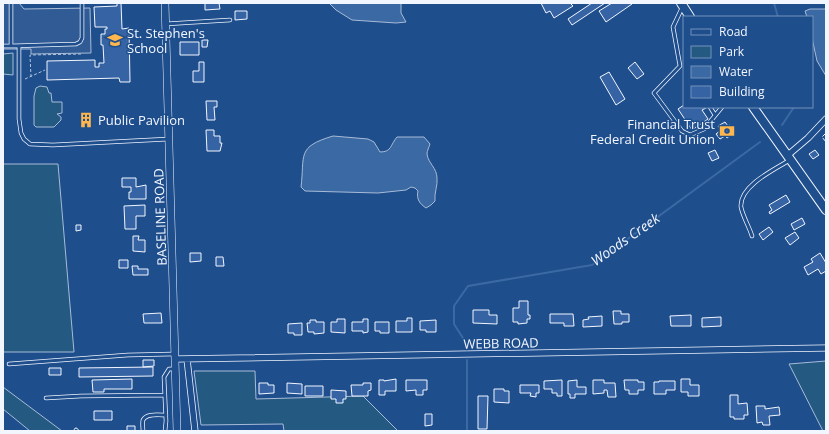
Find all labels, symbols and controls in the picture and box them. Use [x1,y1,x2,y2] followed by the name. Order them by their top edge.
[683,16,813,108] legend
[719,23,748,40] text: Road
[127,24,205,57] place label: St. Stephen's School
[106,31,124,49] school or university icon: St. Stephen's School
[719,43,745,60] text: Park
[719,63,753,80] text: Water
[719,83,765,100] text: Building
[77,111,95,129] building icon: Public Pavilion
[98,111,185,129] place label: Public Pavilion
[590,115,715,148] place label: Financial Trust Federal Credit Union
[718,122,736,140] bank icon: Financial Trust Federal Credit Union
[149,168,171,266] street label: BASELINE ROAD
[587,208,664,270] water label: Woods Creek
[463,333,539,353] street label: WEBB ROAD

